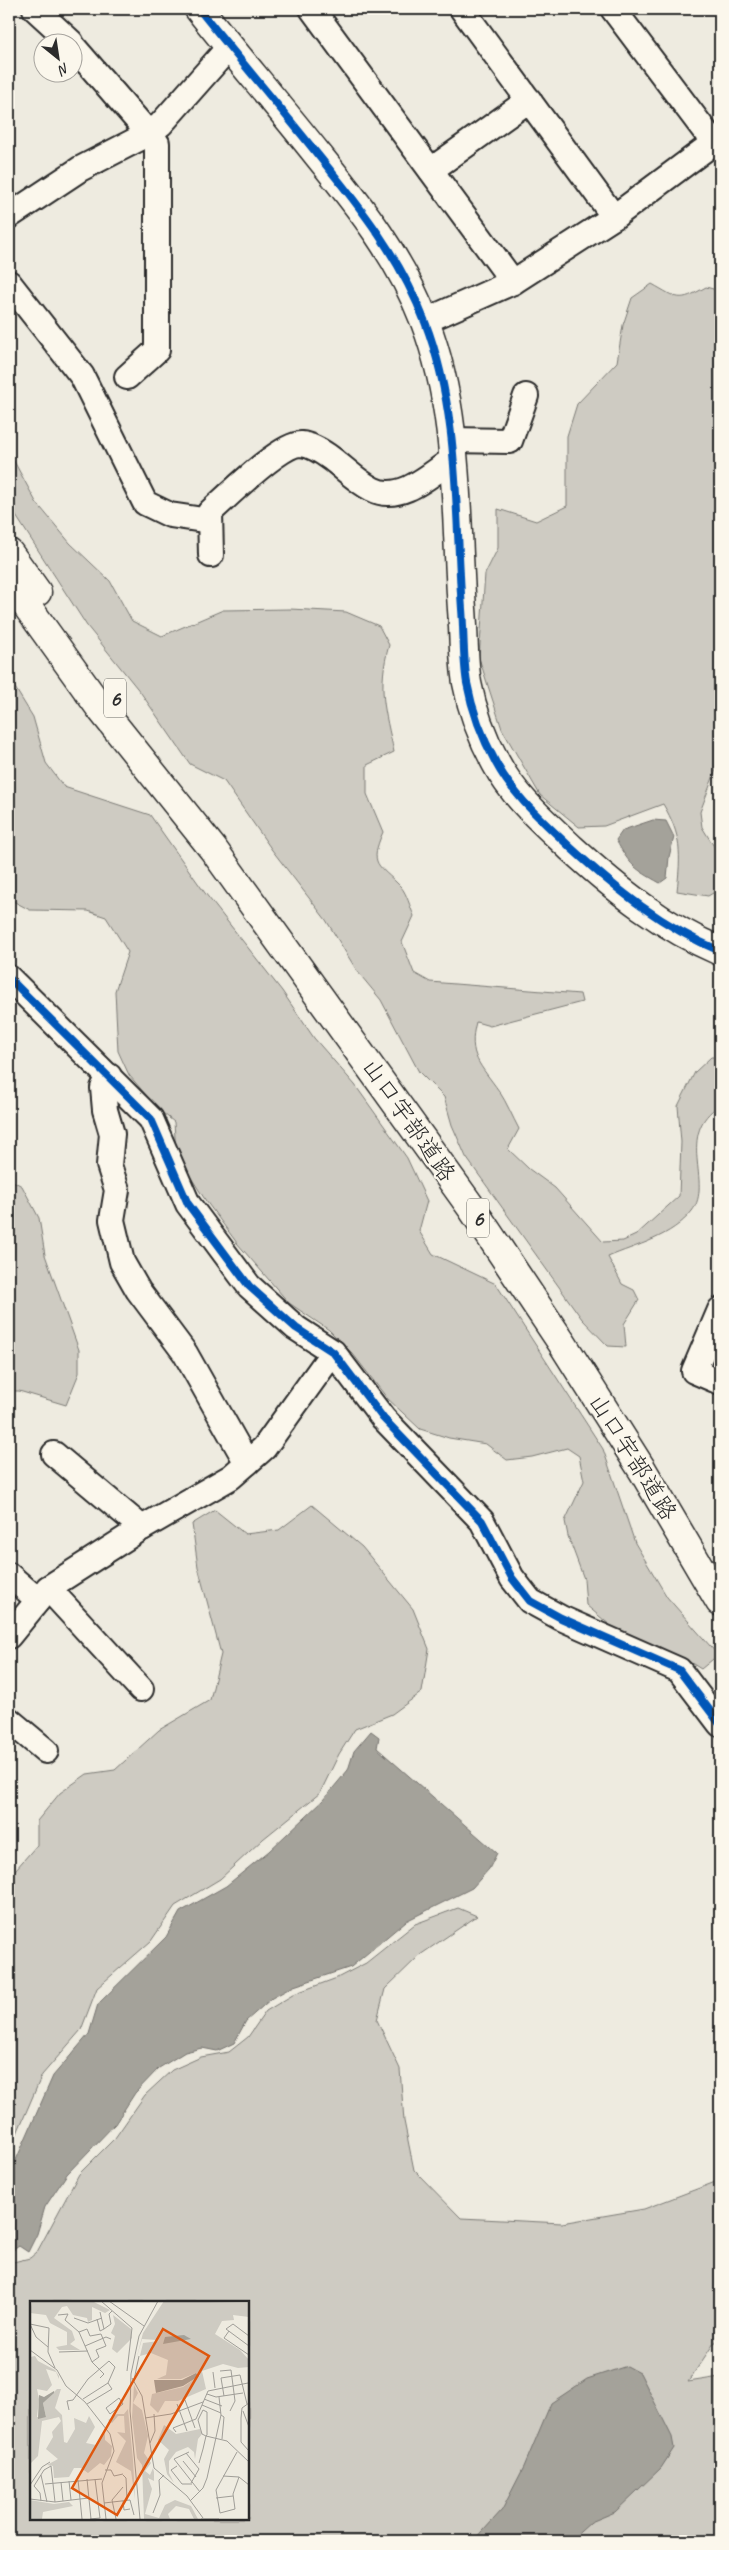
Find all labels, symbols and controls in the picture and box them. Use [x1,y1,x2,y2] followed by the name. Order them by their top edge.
[32,32,82,82] north arrow
[54,59,72,80] text: N
[104,678,126,718] road number: 6
[355,1052,463,1188] street label: 山口宇部道路
[467,1198,489,1238] road number: 6
[582,1388,684,1526] street label: 山口宇部道路
[30,2301,249,2520] inset map

